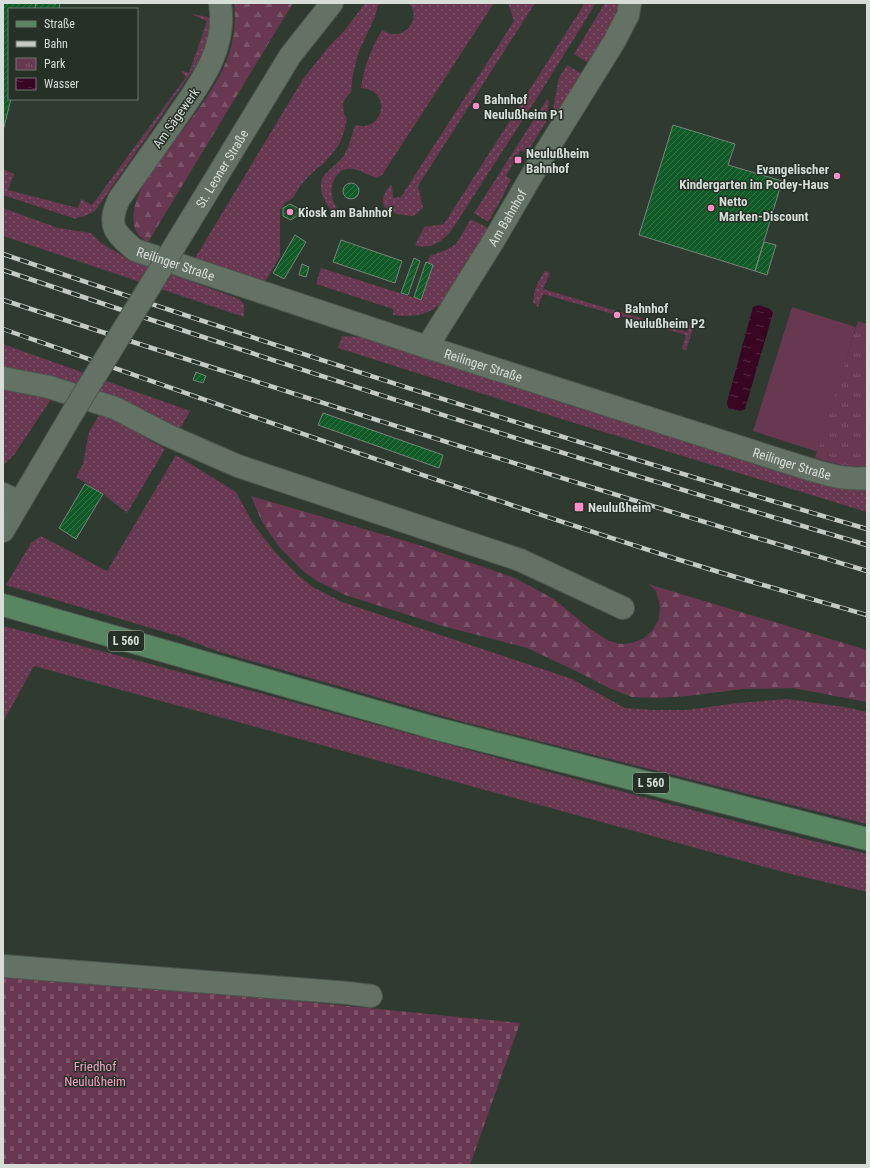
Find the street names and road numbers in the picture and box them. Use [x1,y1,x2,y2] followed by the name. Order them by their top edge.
[150,85,202,151] street label: Am Sägewerk
[192,127,251,210] street label: St. Leoner Straße
[485,187,529,249] street label: Am Bahnhof
[135,244,217,283] street label: Reilinger Straße
[442,346,524,385] street label: Reilinger Straße
[751,444,833,482] street label: Reilinger Straße
[108,631,144,651] road number: L 560
[633,773,669,793] road number: L 560

